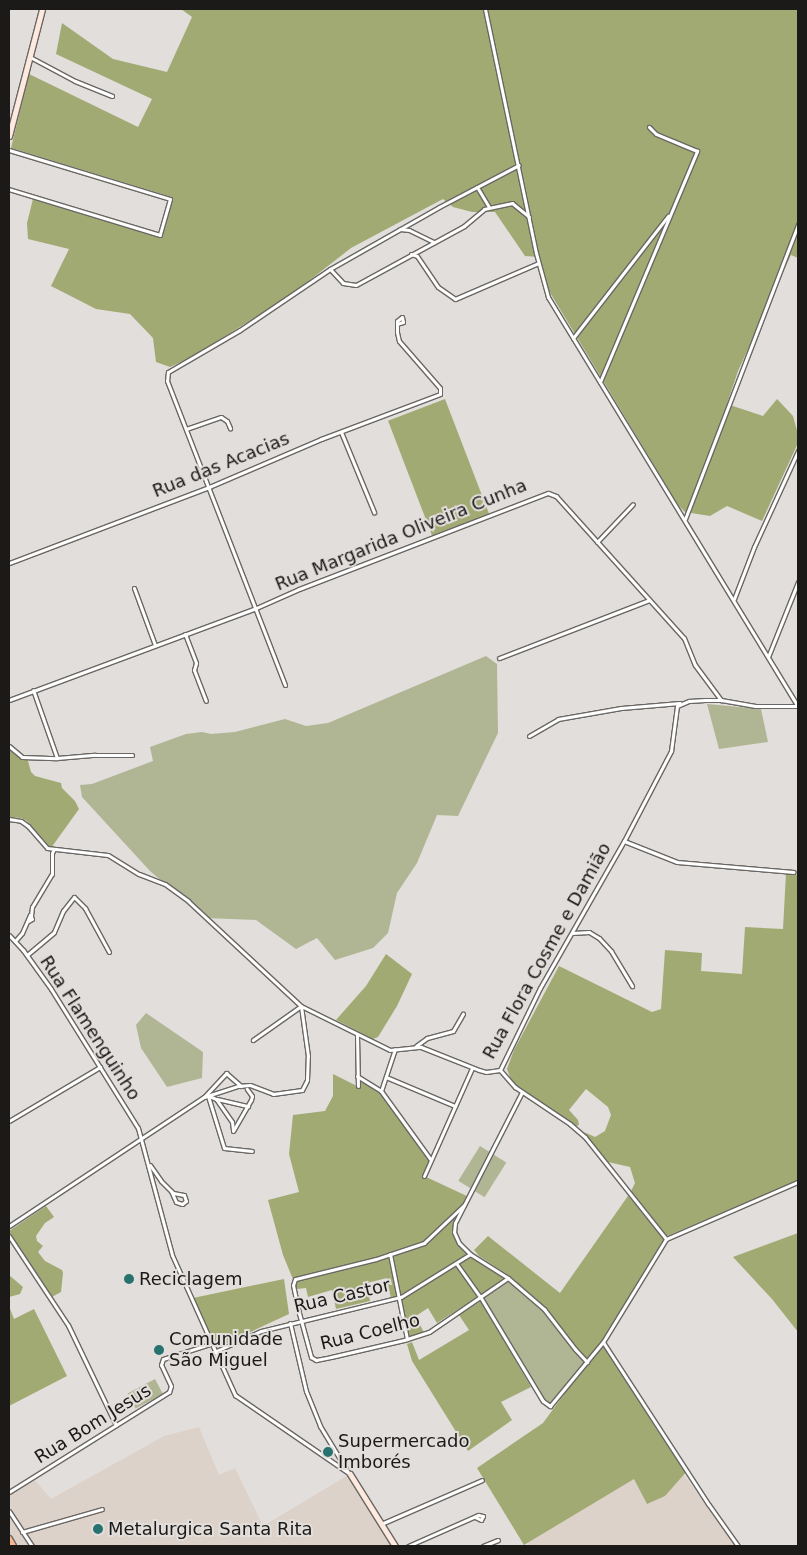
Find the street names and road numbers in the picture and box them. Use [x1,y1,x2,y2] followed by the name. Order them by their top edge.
[149,428,293,502] street label: Rua das Acacias
[272,475,530,595] street label: Rua Margarida Oliveira Cunha
[478,839,616,1063] street label: Rua Flora Cosme e Damião
[35,952,145,1104] street label: Rua Flamenguinho
[292,1274,392,1318] street label: Rua Castor
[318,1309,422,1355] street label: Rua Coelho
[31,1380,155,1468] street label: Rua Bom Jesus

